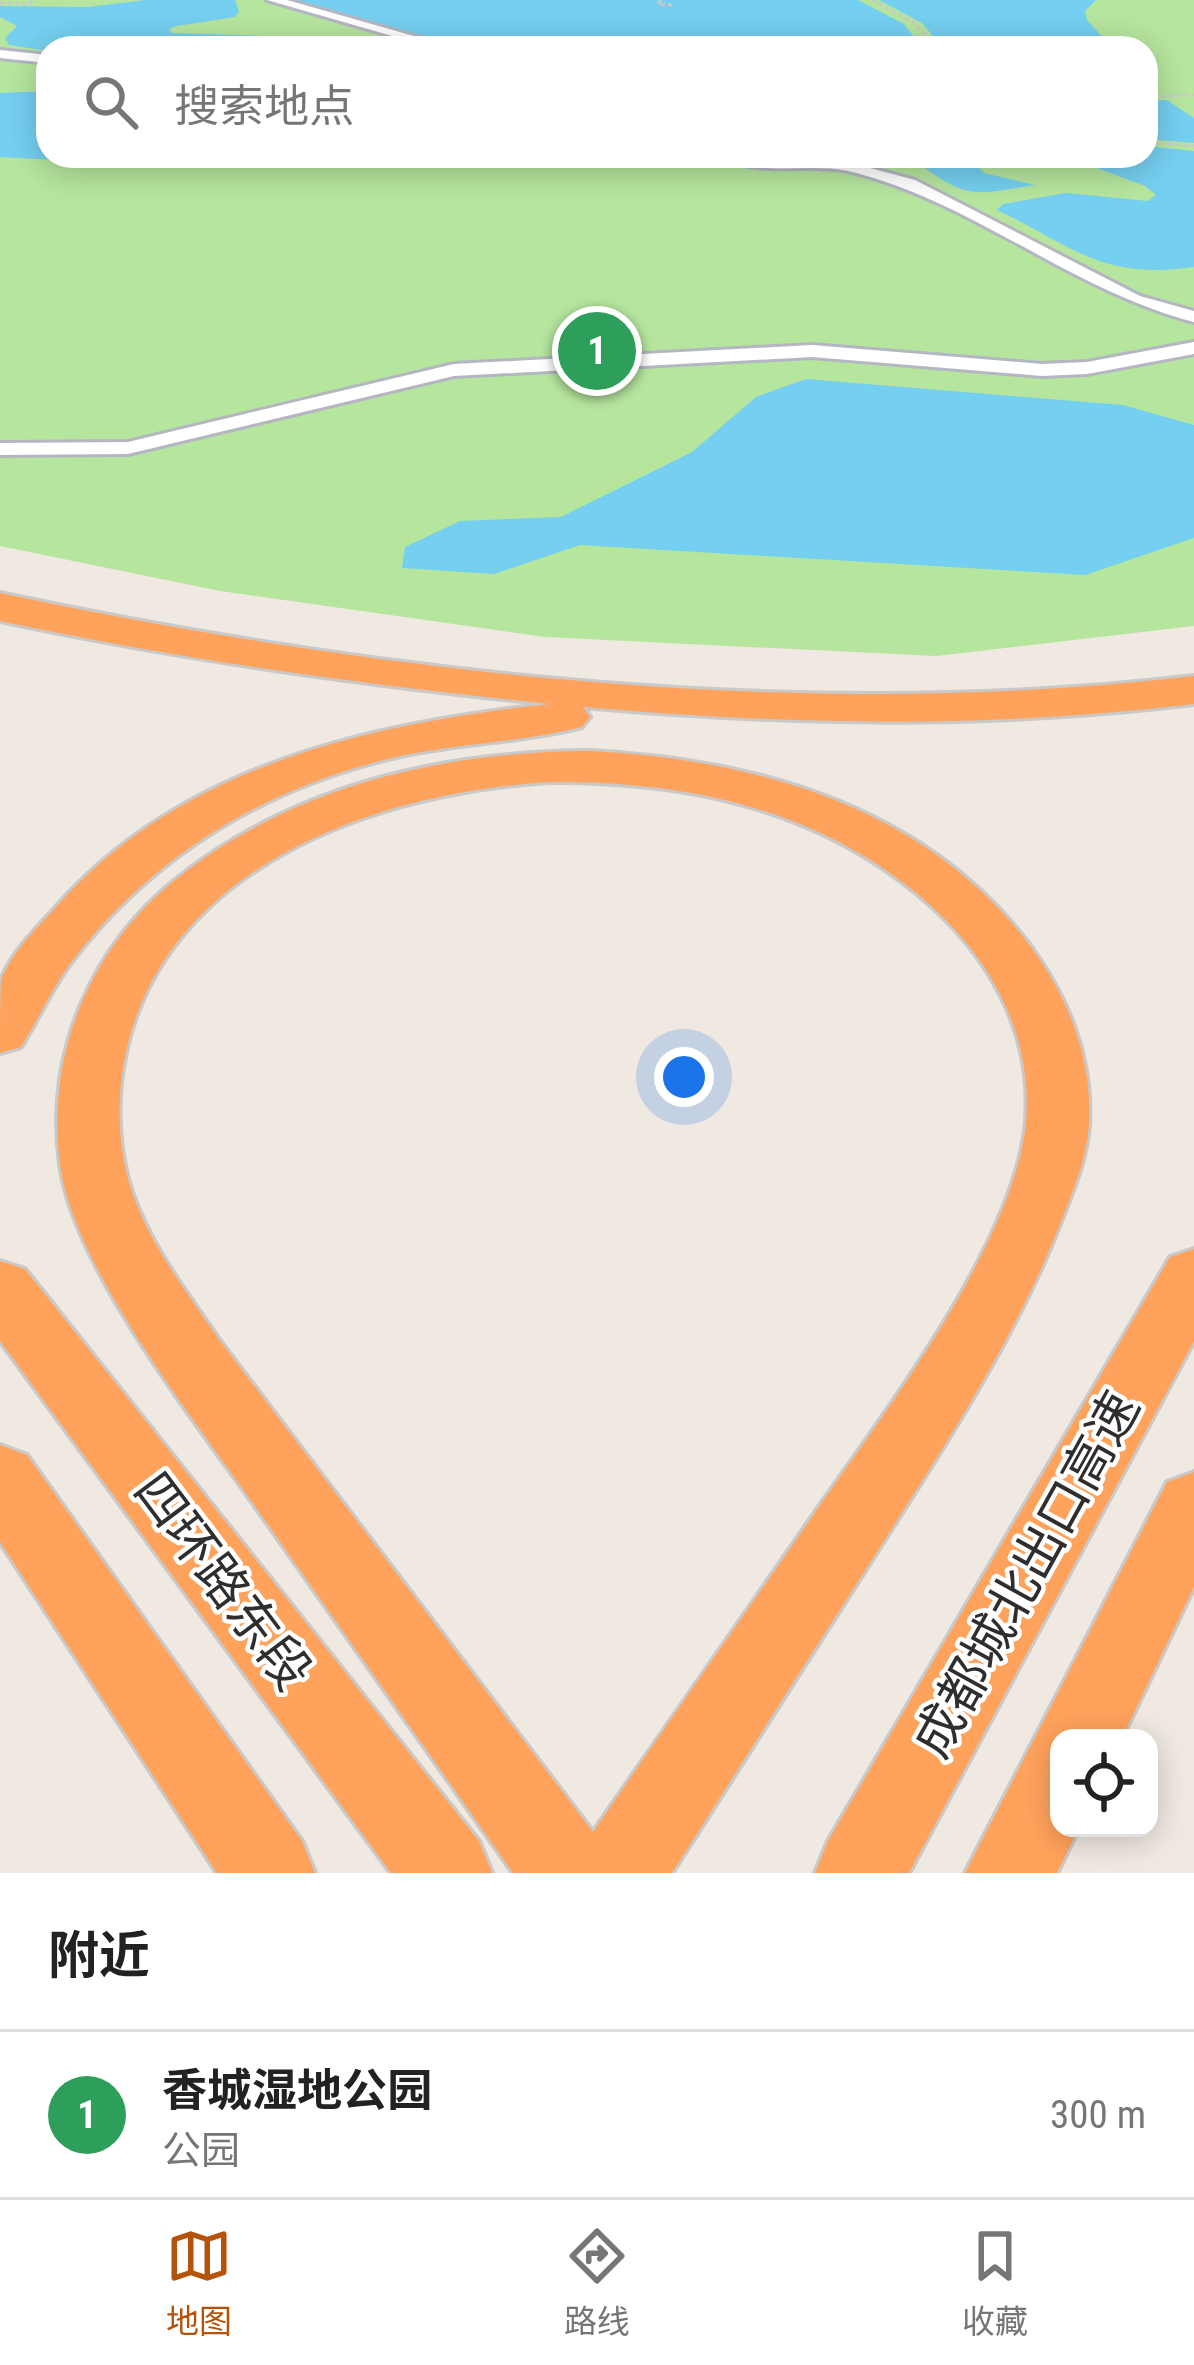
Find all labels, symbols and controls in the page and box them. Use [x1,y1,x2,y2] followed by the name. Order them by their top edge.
[36,36,1158,168] search box
[78,69,144,135] icon: search
[174,80,354,133] text: 搜索地点
[558,306,636,396] pin: 1
[654,1047,714,1107] your location
[902,1382,1151,1767] street label: 成都城北出口高速
[122,1462,323,1701] street label: 四环路东段
[1050,1729,1158,1837] map controls
[1050,1729,1158,1837] button: locate
[48,1926,150,1985] text: 附近
[162,2064,432,2117] text: 香城湿地公园
[77,2092,97,2138] text: 1
[1050,2092,1146,2138] text: 300 m
[162,2128,240,2174] text: 公园
[166,2223,232,2343] tab: 地图
[564,2223,630,2343] tab: 路线
[962,2223,1028,2343] tab: 收藏

